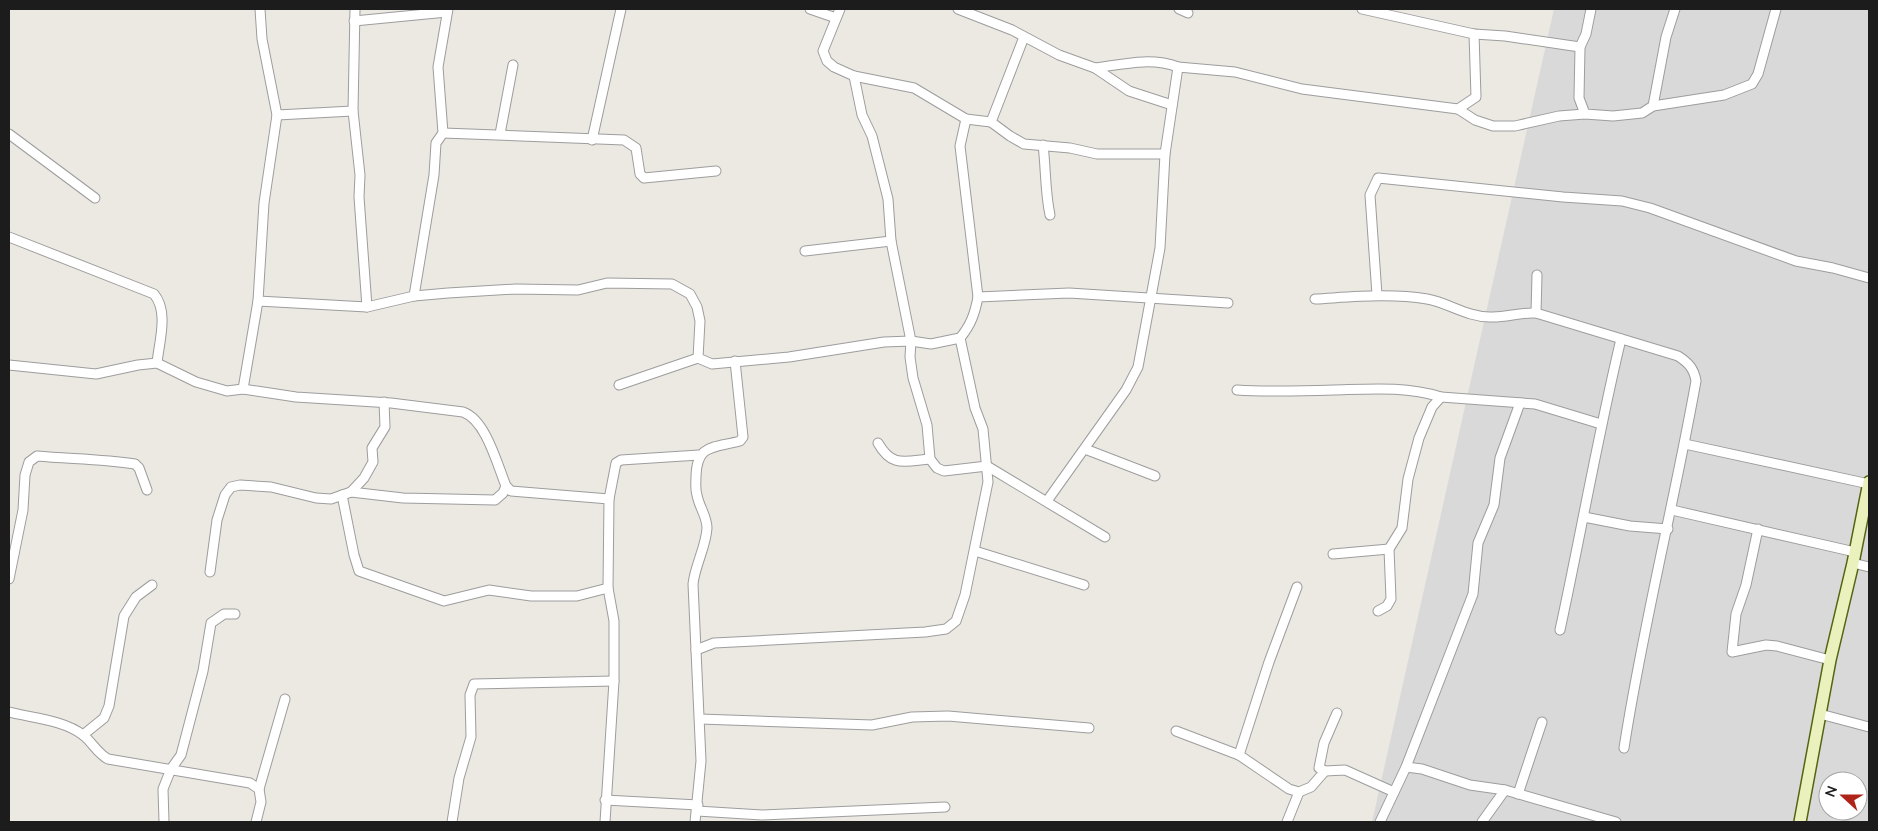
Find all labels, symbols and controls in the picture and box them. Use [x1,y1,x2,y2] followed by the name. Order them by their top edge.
[1818,771,1868,821] north arrow
[1821,783,1842,800] text: N

